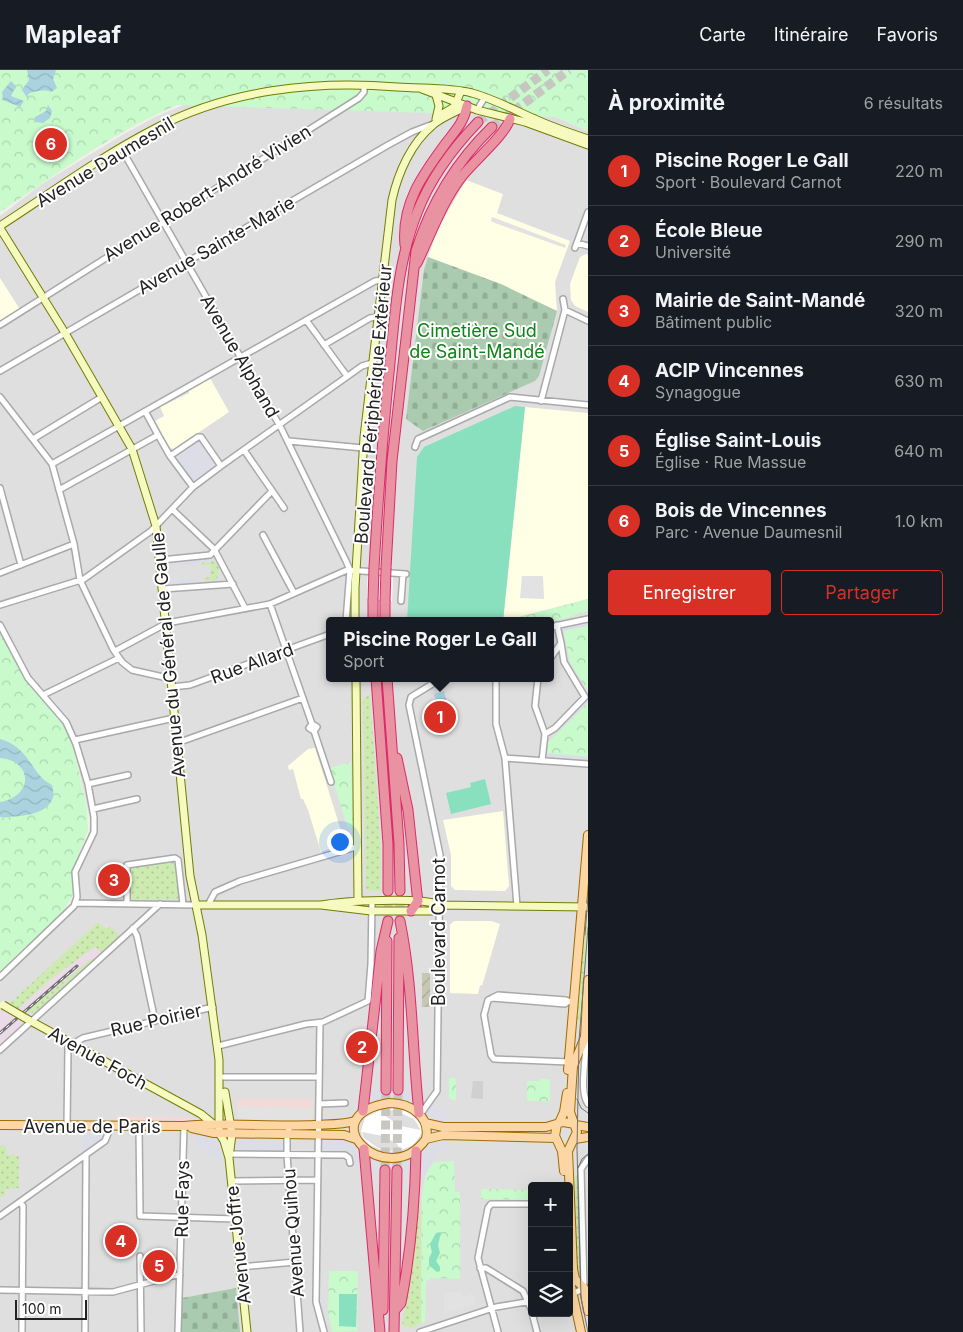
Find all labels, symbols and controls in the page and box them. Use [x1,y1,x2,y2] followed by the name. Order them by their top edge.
[25,20,121,49] text: Mapleaf
[699,24,746,45] text: Carte
[774,24,848,45] text: Itinéraire
[876,24,938,45] text: Favoris
[608,90,725,115] text: À proximité
[864,93,943,113] text: 6 résultats
[32,113,178,211] street label: Avenue Daumesnil
[99,120,315,266] street label: Avenue Robert-André Vivien
[35,125,67,163] pin: 6
[655,149,849,172] text: Piscine Roger Le Gall
[621,161,627,181] text: 1
[895,161,943,181] text: 220 m
[655,172,841,192] text: Sport · Boulevard Carnot
[134,191,298,299] street label: Avenue Sainte-Marie
[655,219,763,242] text: École Bleue
[619,231,629,251] text: 2
[895,231,943,251] text: 290 m
[655,242,731,262] text: Université
[350,263,396,545] street label: Boulevard Périphérique Extérieur
[655,289,865,312] text: Mairie de Saint-Mandé
[196,291,284,421] street label: Avenue Alphand
[619,301,629,321] text: 3
[895,301,943,321] text: 320 m
[655,312,772,332] text: Bâtiment public
[409,320,545,362] park label: Cimetière Sud de Saint-Mandé
[655,359,804,382] text: ACIP Vincennes
[619,371,629,391] text: 4
[895,371,943,391] text: 630 m
[655,382,741,402] text: Synagogue
[655,429,821,452] text: Église Saint-Louis
[619,441,629,461] text: 5
[894,441,943,461] text: 640 m
[655,452,806,472] text: Église · Rue Massue
[655,499,827,522] text: Bois de Vincennes
[619,511,629,531] text: 6
[895,511,943,531] text: 1.0 km
[655,522,842,542] text: Parc · Avenue Daumesnil
[147,531,189,779] street label: Avenue du Général de Gaulle
[608,570,771,615] button: Enregistrer
[781,570,943,615] button: Partager
[326,617,554,682] popup
[343,628,537,651] text: Piscine Roger Le Gall
[208,638,296,688] street label: Rue Allard
[343,651,384,671] text: Sport
[424,698,456,736] pin: 1
[327,829,353,855] your location
[428,858,449,1006] street label: Boulevard Carnot
[98,861,130,899] pin: 3
[108,999,204,1041] street label: Rue Poirier
[45,1022,151,1094] street label: Avenue Foch
[346,1028,378,1066] pin: 2
[23,1116,161,1137] street label: Avenue de Paris
[171,1160,193,1238] street label: Rue Fays
[278,1168,308,1298] street label: Avenue Quihou
[528,1182,573,1317] map controls
[528,1182,573,1227] button: +
[221,1185,255,1305] street label: Avenue Joffre
[105,1222,137,1260] pin: 4
[528,1227,573,1272] button: −
[143,1247,175,1285] pin: 5
[528,1272,573,1317] button: layers
[15,1297,88,1320] scale bar
[22,1300,62,1317] text: 100 m

